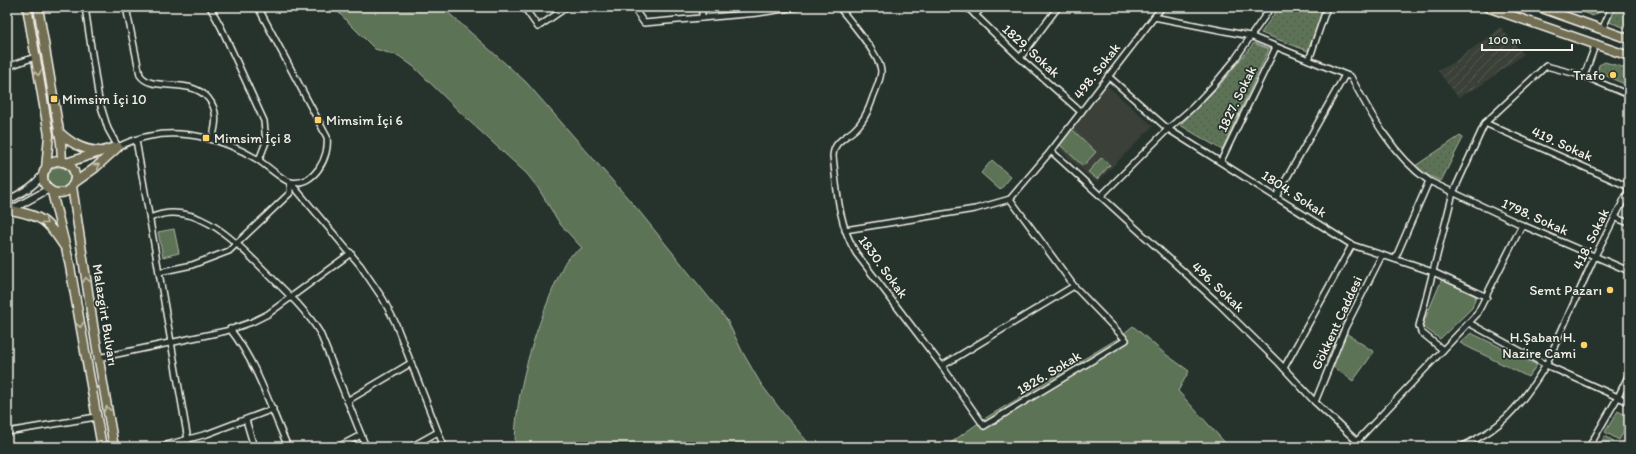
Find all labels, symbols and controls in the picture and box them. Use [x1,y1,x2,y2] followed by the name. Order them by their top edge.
[999,21,1063,81] street label: 1829. Sokak
[1482,26,1572,52] scale bar
[1488,33,1521,47] text: 100 m
[1070,40,1124,102] street label: 498. Sokak
[1214,63,1260,135] street label: 1827. Sokak
[1573,67,1605,84] place label: Trafo
[33,70,42,76] one-way arrow
[1608,70,1618,80] marker: Trafo
[62,91,147,108] place label: Mimsim İçi 10
[49,94,59,104] marker: Mimsim İçi 10
[326,112,403,129] place label: Mimsim İçi 6
[313,115,323,125] marker: Mimsim İçi 6
[1529,123,1595,165] street label: 419. Sokak
[214,130,292,147] place label: Mimsim İçi 8
[201,133,211,143] marker: Mimsim İçi 8
[92,163,100,170] one-way arrow
[1258,167,1330,221] street label: 1804. Sokak
[1499,195,1571,239] street label: 1798. Sokak
[1569,206,1613,272] street label: 418. Sokak
[40,217,47,224] one-way arrow
[855,232,911,302] street label: 1830. Sokak
[1188,258,1248,316] street label: 496. Sokak
[89,263,121,367] street label: Malazgirt Bulvarı
[1308,273,1366,373] street label: Gökkent Caddesi
[82,277,91,283] one-way arrow
[1530,282,1602,299] place label: Semt Pazarı
[1605,285,1615,295] marker: Semt Pazarı
[75,322,84,329] one-way arrow
[1502,329,1576,362] place label: H.Şaban H. Nazire Cami
[1579,340,1589,350] marker: H.Şaban H. Nazire Cami
[1014,347,1084,399] street label: 1826. Sokak
[103,405,112,412] one-way arrow

